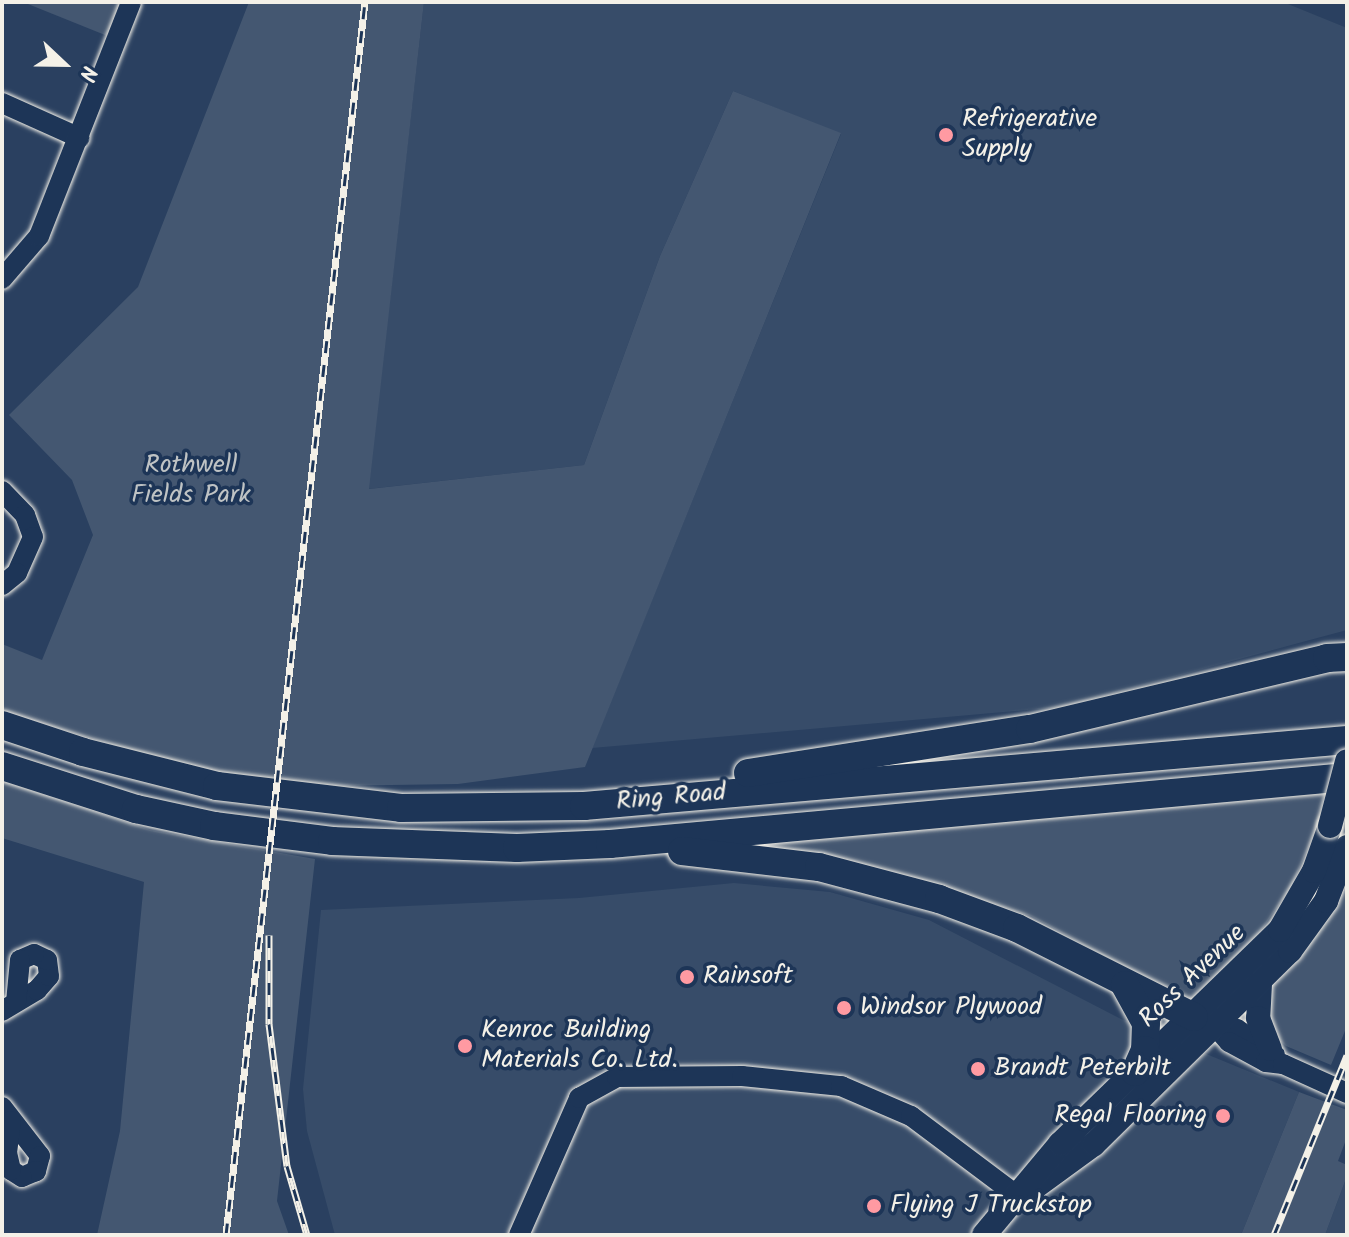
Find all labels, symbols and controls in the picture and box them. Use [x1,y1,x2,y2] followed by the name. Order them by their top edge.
[24,24,104,104] north arrow
[68,60,106,86] text: N
[962,104,1097,166] place label: Refrigerative Supply
[937,126,955,144] marker: Refrigerative Supply
[131,450,251,512] park label: Rothwell Fields Park
[615,778,727,818] street label: Ring Road
[1133,919,1253,1035] street label: Ross Avenue
[703,961,793,993] place label: Rainsoft
[678,968,696,986] marker: Rainsoft
[860,992,1042,1024] place label: Windsor Plywood
[835,999,853,1017] marker: Windsor Plywood
[481,1015,678,1076] place label: Kenroc Building Materials Co. Ltd.
[456,1037,474,1055] marker: Kenroc Building Materials Co. Ltd.
[994,1053,1171,1085] place label: Brandt Peterbilt
[969,1060,987,1078] marker: Brandt Peterbilt
[1054,1100,1207,1132] place label: Regal Flooring
[1214,1107,1232,1125] marker: Regal Flooring
[890,1190,1092,1222] place label: Flying J Truckstop
[865,1197,883,1215] marker: Flying J Truckstop

